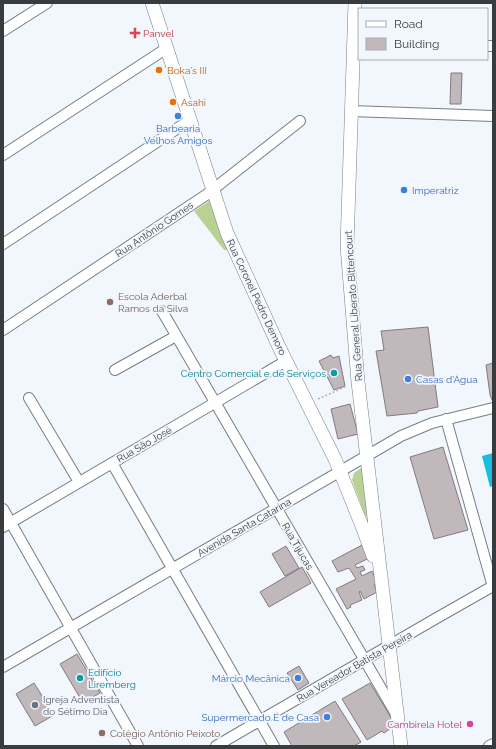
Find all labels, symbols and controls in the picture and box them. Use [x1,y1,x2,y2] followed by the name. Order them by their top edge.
[358,8,488,60] legend
[394,17,423,31] text: Road
[130,28,140,38] marker: Panvel
[143,28,174,39] place label: Panvel
[394,37,440,51] text: Building
[154,65,164,75] marker: Boka's III
[167,65,207,76] place label: Boka's III
[168,97,178,107] marker: Asahi
[181,97,206,108] place label: Asahi
[173,111,183,121] marker: Barbearia Velhos Amigos
[144,123,212,146] place label: Barbearia Velhos Amigos
[399,185,409,195] marker: Imperatriz
[412,185,459,196] place label: Imperatriz
[113,199,195,260] street label: Rua Antônio Gomes
[343,230,364,382] street label: Rua General Liberato Bittencourt
[225,237,288,357] street label: Rua Coronel Pedro Demoro
[118,291,188,314] place label: Escola Aderbal Ramos da Silva
[105,297,115,307] marker: Escola Aderbal Ramos da Silva
[181,368,326,379] place label: Centro Comercial e de Serviços
[329,368,339,378] marker: Centro Comercial e de Serviços
[403,374,413,384] marker: Casas d'Água
[416,374,478,385] place label: Casas d'Água
[115,424,174,465] street label: Rua São José
[195,496,293,559] street label: Avenida Santa Catarina
[280,521,315,572] street label: Rua Tijucas
[295,629,414,704] street label: Rua Vereador Batista Pereira
[88,667,136,690] place label: Edifício Liremberg
[75,673,85,683] marker: Edifício Liremberg
[212,673,290,684] place label: Márcio Mecânica
[293,673,303,683] marker: Márcio Mecânica
[43,694,120,717] place label: Igreja Adventista do Sétimo Dia
[30,700,40,710] marker: Igreja Adventista do Sétimo Dia
[202,712,319,723] place label: Supermercado É de Casa
[322,712,332,722] marker: Supermercado É de Casa
[387,719,462,730] place label: Cambirela Hotel
[465,719,475,729] marker: Cambirela Hotel
[97,728,107,738] marker: Colégio Antônio Peixoto
[110,728,220,739] place label: Colégio Antônio Peixoto

